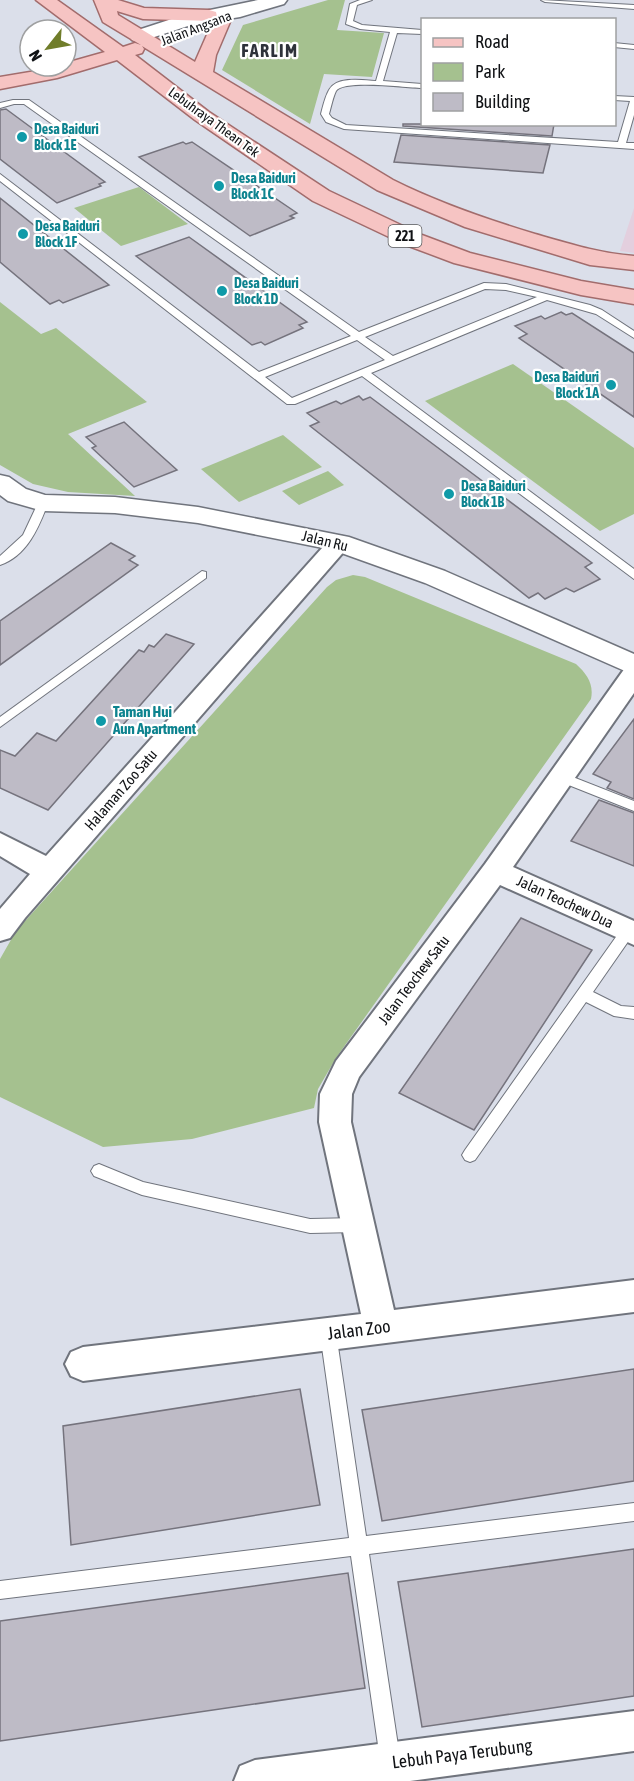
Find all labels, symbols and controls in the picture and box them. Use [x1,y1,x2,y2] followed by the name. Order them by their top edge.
[158,7,234,49] street label: Jalan Angsana
[18,18,78,78] north arrow
[421,18,616,126] legend
[475,31,509,52] text: Road
[241,40,299,61] district label: FARLIM
[25,47,45,64] text: N
[475,61,505,82] text: Park
[165,84,263,160] street label: Lebuhraya Thean Tek
[475,91,530,112] text: Building
[34,121,99,153] place label: Desa Baiduri Block 1E
[15,130,29,144] marker: Desa Baiduri Block 1E
[231,170,296,202] place label: Desa Baiduri Block 1C
[212,179,226,193] marker: Desa Baiduri Block 1C
[35,218,100,250] place label: Desa Baiduri Block 1F
[388,225,422,247] road number: 221
[16,227,30,241] marker: Desa Baiduri Block 1F
[234,275,299,307] place label: Desa Baiduri Block 1D
[215,284,229,298] marker: Desa Baiduri Block 1D
[534,369,599,401] place label: Desa Baiduri Block 1A
[604,378,618,392] marker: Desa Baiduri Block 1A
[461,478,526,510] place label: Desa Baiduri Block 1B
[442,487,456,501] marker: Desa Baiduri Block 1B
[300,527,350,554] street label: Jalan Ru
[112,703,197,737] place label: Taman Hui Aun Apartment
[94,714,108,728] marker: Taman Hui Aun Apartment
[81,746,160,834] street label: Halaman Zoo Satu
[514,872,616,931] street label: Jalan Teochew Dua
[375,932,453,1027] street label: Jalan Teochew Satu
[326,1315,392,1344] street label: Jalan Zoo
[391,1734,534,1773] street label: Lebuh Paya Terubung

